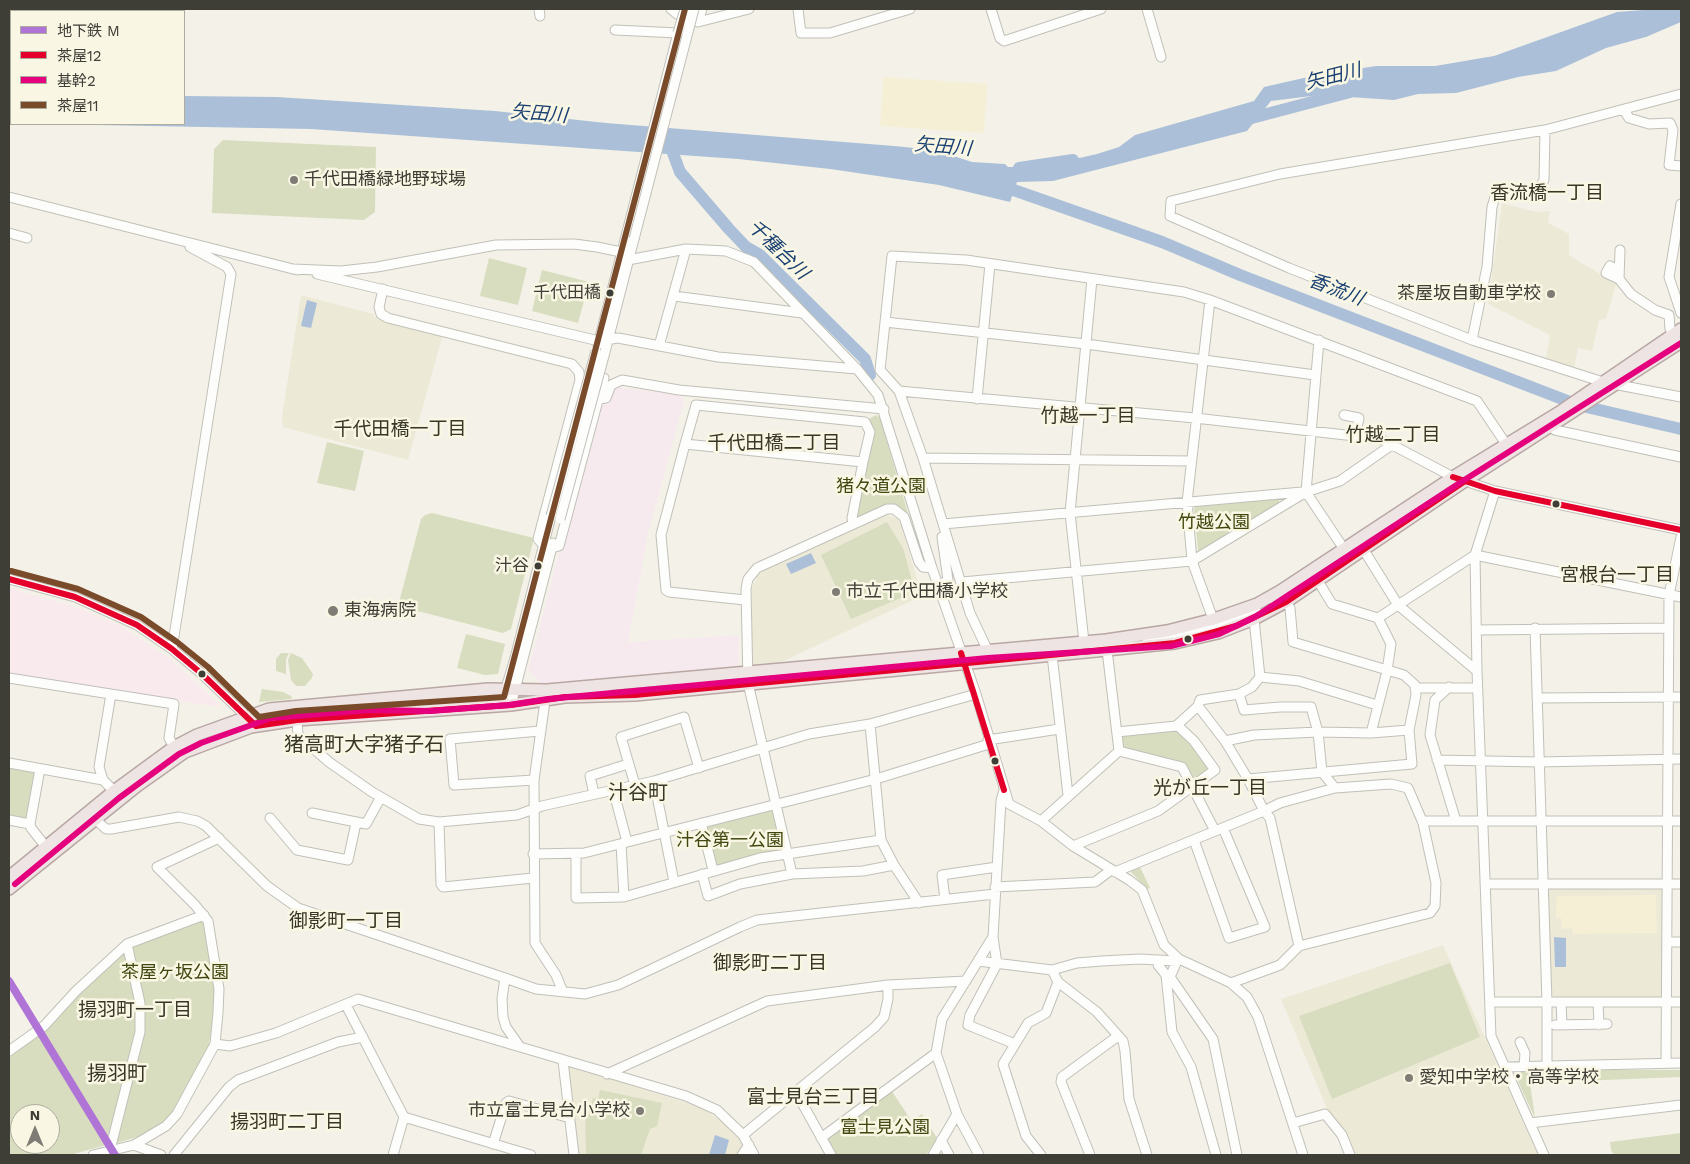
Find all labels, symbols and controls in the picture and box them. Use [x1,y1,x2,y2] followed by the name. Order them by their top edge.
[10,10,185,125] legend
[57,22,120,40] text: 地下鉄 M
[57,47,102,65] text: 茶屋12
[1303,59,1363,95] water label: 矢田川
[57,72,96,90] text: 基幹2
[57,97,99,115] text: 茶屋11
[510,100,568,128] water label: 矢田川
[914,133,972,161] water label: 矢田川
[304,169,466,191] place label: 千代田橋緑地野球場
[288,174,300,186] marker: 千代田橋緑地野球場
[1490,182,1604,204] district label: 香流橋一丁目
[743,215,813,285] water label: 千種台川
[1305,269,1367,311] water label: 香流川
[533,283,601,303] place label: 千代田橋
[1397,283,1541,305] place label: 茶屋坂自動車学校
[605,288,615,298] marker: 千代田橋
[1545,288,1557,300] marker: 茶屋坂自動車学校
[1041,405,1135,427] district label: 竹越一丁目
[334,418,466,440] district label: 千代田橋一丁目
[1346,424,1440,446] district label: 竹越二丁目
[708,432,840,454] district label: 千代田橋二丁目
[836,476,926,498] park label: 猪々道公園
[1551,499,1561,509] unlabelled marker
[1178,512,1250,534] park label: 竹越公園
[495,556,529,576] place label: 汁谷
[533,561,543,571] marker: 汁谷
[1560,564,1674,586] district label: 宮根台一丁目
[846,581,1008,603] place label: 市立千代田橋小学校
[830,586,842,598] marker: 市立千代田橋小学校
[344,600,416,622] place label: 東海病院
[326,604,340,618] marker: 東海病院
[1183,634,1193,644] unlabelled marker
[197,669,207,679] unlabelled marker
[284,733,444,757] district label: 猪高町大字猪子石
[990,756,1000,766] unlabelled marker
[1153,777,1267,799] district label: 光が丘一丁目
[608,781,668,805] district label: 汁谷町
[676,830,784,852] park label: 汁谷第一公園
[289,910,403,932] district label: 御影町一丁目
[713,952,827,974] district label: 御影町二丁目
[121,962,229,984] park label: 茶屋ヶ坂公園
[78,999,192,1021] district label: 揚羽町一丁目
[87,1062,147,1086] district label: 揚羽町
[1419,1067,1599,1089] place label: 愛知中学校・高等学校
[1403,1072,1415,1084] marker: 愛知中学校・高等学校
[747,1086,879,1108] district label: 富士見台三丁目
[468,1100,630,1122] place label: 市立富士見台小学校
[10,1104,60,1154] north arrow
[634,1105,646,1117] marker: 市立富士見台小学校
[30,1107,40,1123] text: N
[230,1111,344,1133] district label: 揚羽町二丁目
[840,1117,930,1139] park label: 富士見公園

